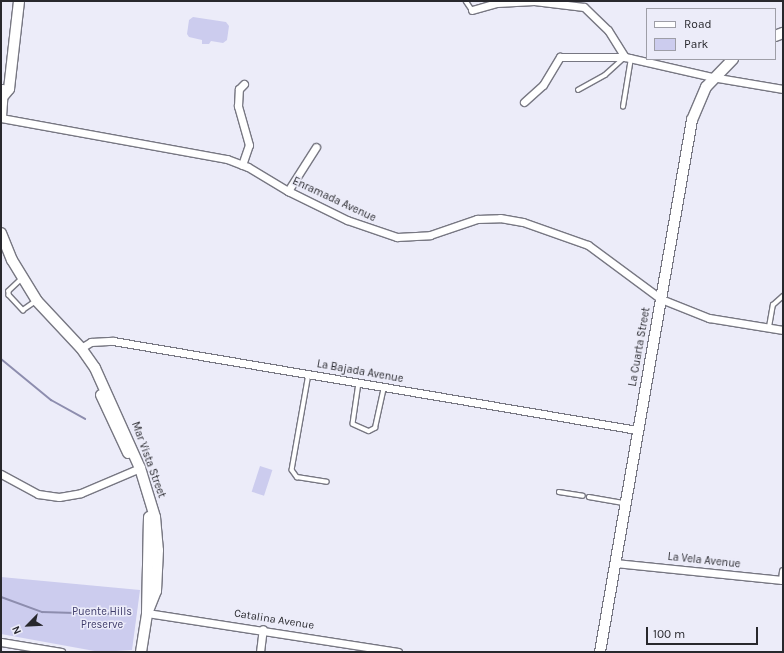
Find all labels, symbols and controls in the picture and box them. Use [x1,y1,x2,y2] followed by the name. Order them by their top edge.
[646,8,776,60] legend
[684,17,712,31] text: Road
[684,37,708,51] text: Park
[290,175,378,225] street label: Enramada Avenue
[627,306,653,388] street label: La Cuarta Street
[316,358,404,386] street label: La Bajada Avenue
[128,420,168,500] street label: Mar Vista Street
[667,551,741,571] street label: La Vela Avenue
[8,605,48,645] north arrow
[72,606,132,632] park label: Puente Hills Preserve
[233,607,315,633] street label: Catalina Avenue
[648,619,760,645] scale bar
[9,624,24,636] text: N
[653,627,685,641] text: 100 m

